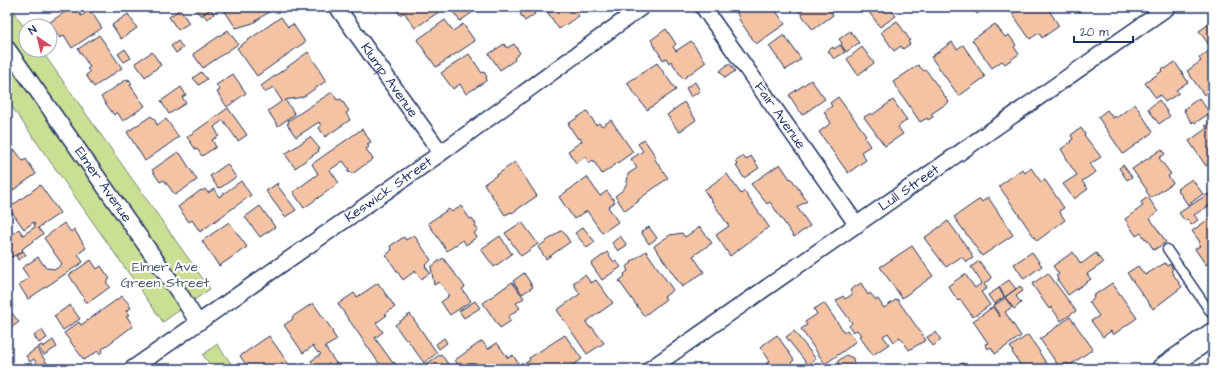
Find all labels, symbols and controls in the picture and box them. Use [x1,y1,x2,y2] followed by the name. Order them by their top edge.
[18,18,58,58] north arrow
[1074,18,1133,44] scale bar
[25,22,40,38] text: N
[1080,24,1109,41] text: 20 m
[356,39,423,122] street label: Klump Avenue
[749,78,811,154] street label: Fair Avenue
[70,143,137,227] street label: Elmer Avenue
[341,152,437,227] street label: Keswick Street
[875,160,944,216] street label: Lull Street
[121,257,210,293] park label: Elmer Ave Green Street

